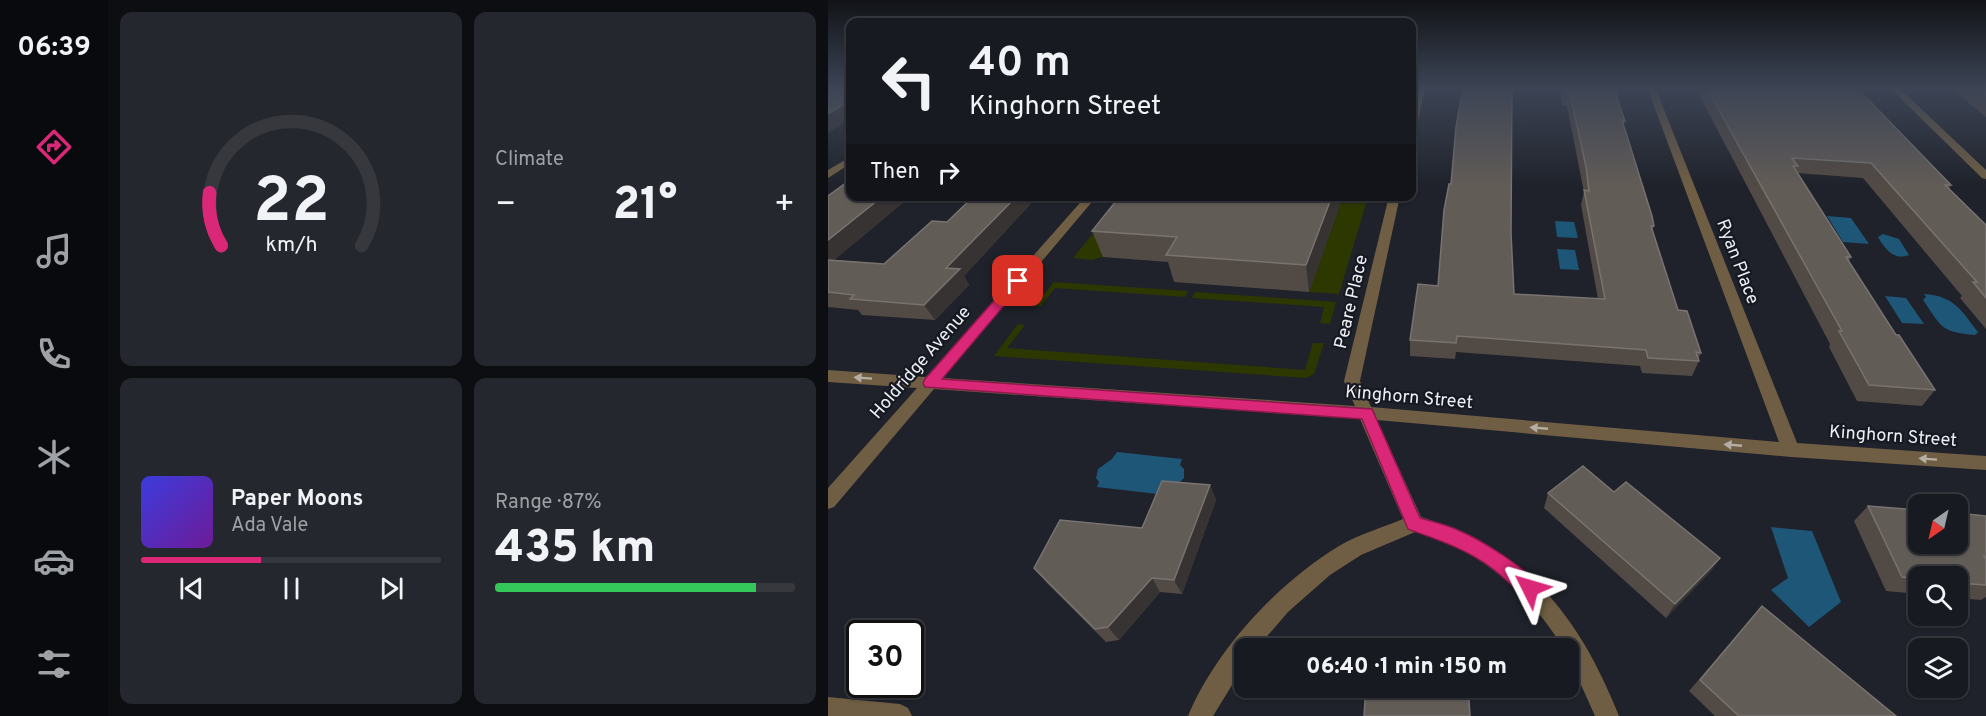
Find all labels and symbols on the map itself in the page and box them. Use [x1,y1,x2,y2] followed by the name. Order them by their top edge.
[1710,216,1764,308] street label: Ryan Place
[1330,253,1374,351] street label: Peare Place
[992,255,1043,306] pin
[866,302,976,424] street label: Holdridge Avenue
[853,373,872,383] one-way arrow
[1344,381,1474,415] street label: Kinghorn Street
[1828,421,1958,453] street label: Kinghorn Street
[1529,423,1548,433] one-way arrow
[1724,440,1743,450] one-way arrow
[1918,454,1937,464] one-way arrow
[1908,494,1968,554] north arrow
[1498,556,1562,620] position arrow
[846,620,924,698] speed limit sign: 30

